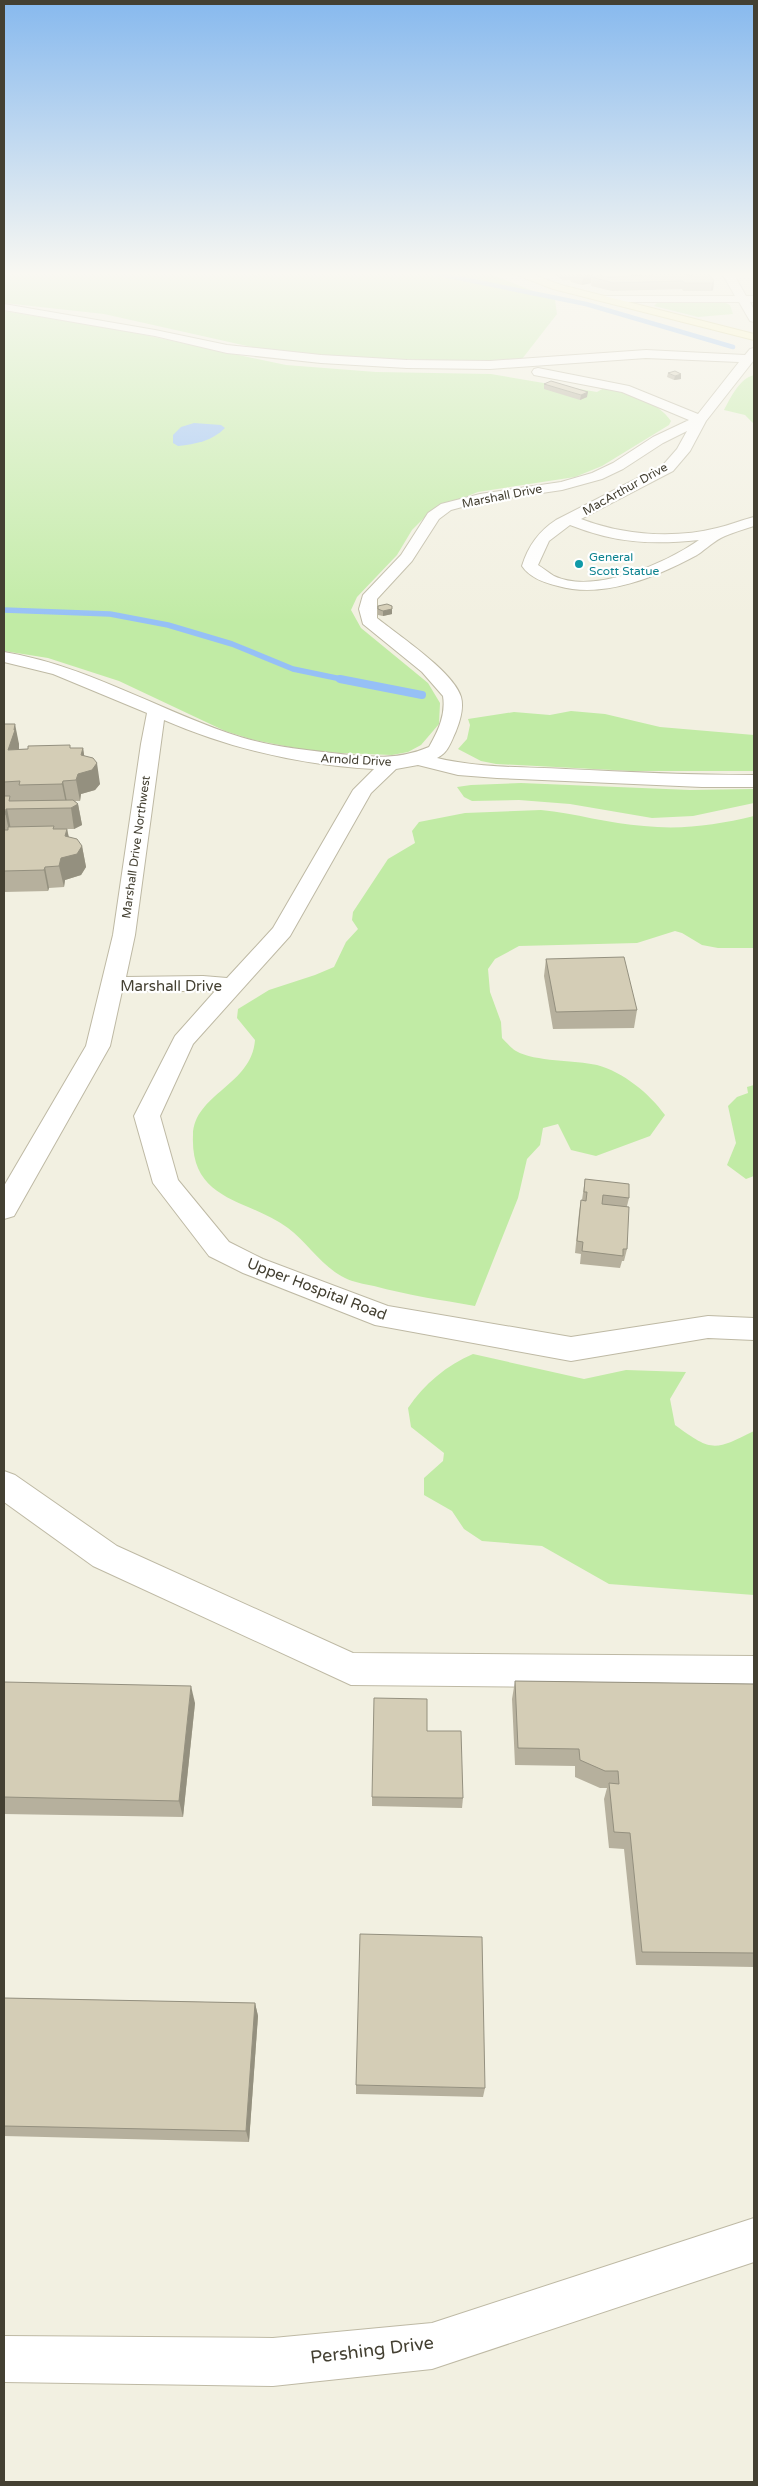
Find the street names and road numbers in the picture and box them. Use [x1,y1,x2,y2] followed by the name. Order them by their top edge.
[580,460,670,518] street label: MacArthur Drive
[461,481,543,511] street label: Marshall Drive
[320,751,392,769] street label: Arnold Drive
[119,774,153,919] street label: Marshall Drive Northwest
[120,977,222,995] street label: Marshall Drive
[245,1254,389,1324] street label: Upper Hospital Road
[309,2332,435,2368] street label: Pershing Drive

